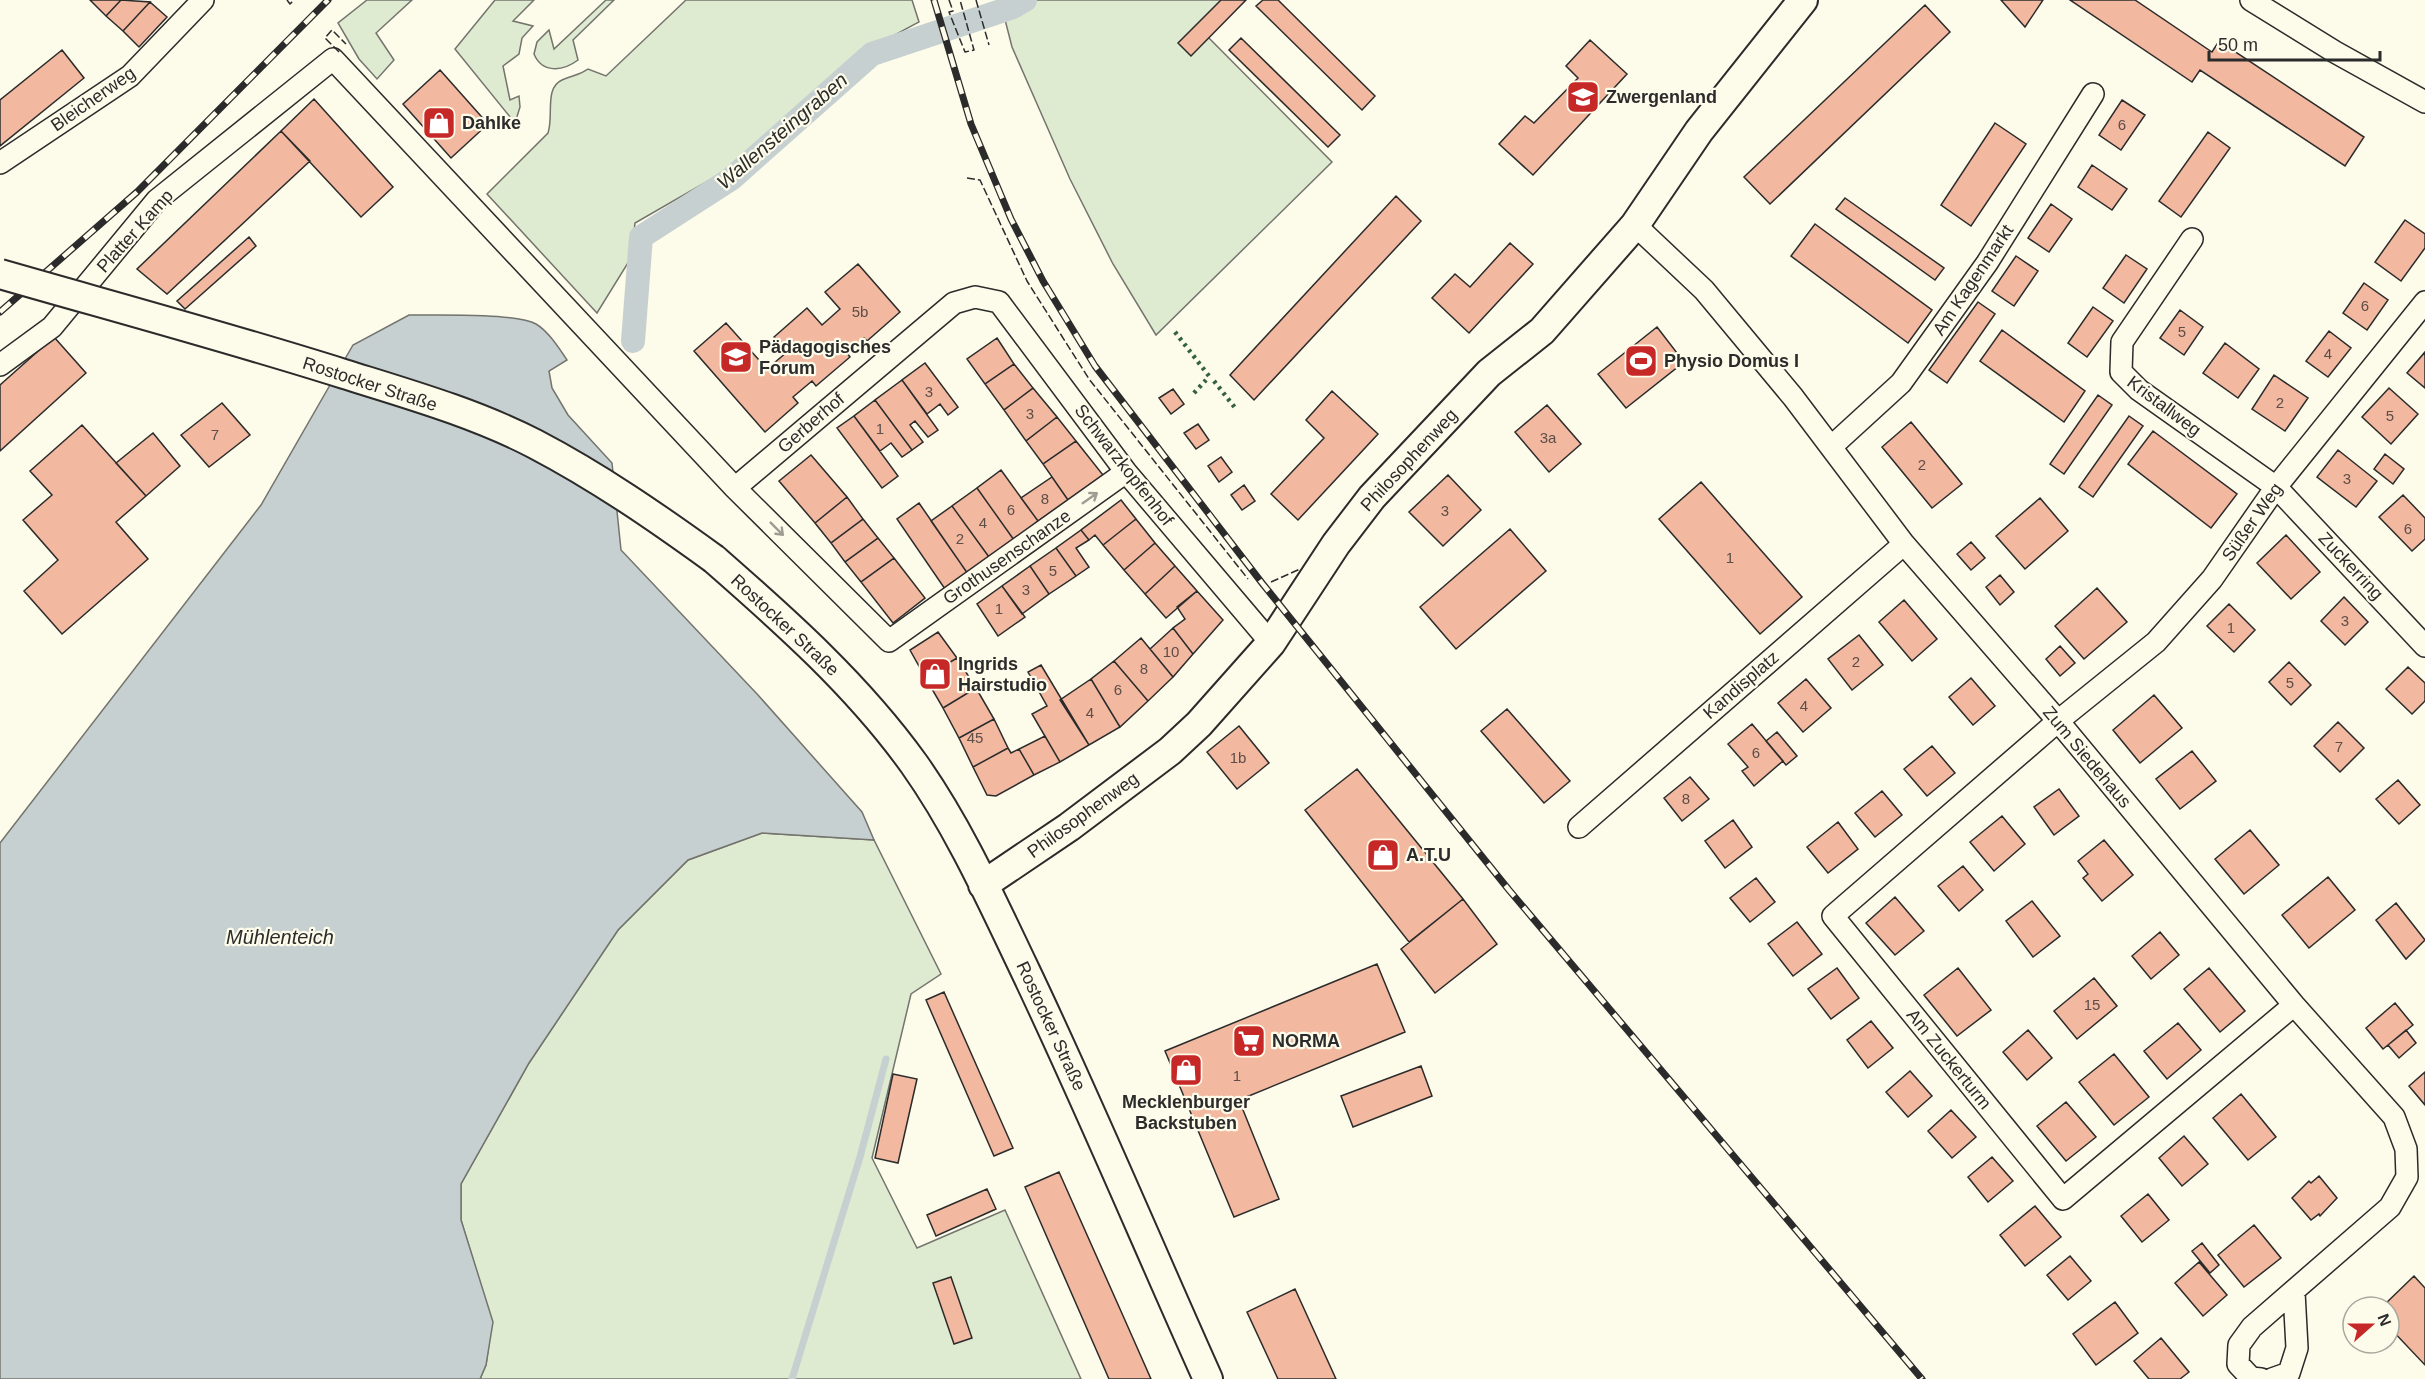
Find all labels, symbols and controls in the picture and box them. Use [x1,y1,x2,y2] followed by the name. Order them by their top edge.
[2209,24,2380,62] scale bar
[2218,35,2258,55] text: 50 m
[47,63,139,135] street label: Bleicherweg
[712,68,852,194] water label: Wallensteingraben
[1565,79,1601,115] school or university icon: Zwergenland
[1606,87,1717,107] place label: Zwergenland
[421,105,457,141] shop icon: Dahlke
[462,113,521,133] place label: Dahlke
[2118,116,2126,133] house number: 6
[93,186,177,276] street label: Platter Kamp
[1929,221,2017,339] street label: Am Kagenmarkt
[2361,297,2369,314] house number: 6
[852,303,868,320] house number: 5b
[2178,323,2186,340] house number: 5
[759,337,891,378] place label: Pädagogisches Forum
[718,339,754,375] school or university icon: Pädagogisches Forum
[1623,343,1659,379] sports icon: Physio Domus I
[2324,345,2332,362] house number: 4
[1664,351,1799,371] place label: Physio Domus I
[300,353,440,415] street label: Rostocker Straße
[2123,372,2205,440] street label: Kristallweg
[925,383,933,400] house number: 3
[774,388,849,457] street label: Gerberhof
[2276,394,2284,411] house number: 2
[1071,400,1178,530] street label: Schwarzkopfenhof
[1026,405,1034,422] house number: 3
[1357,405,1461,515] street label: Philosophenweg
[2386,407,2394,424] house number: 5
[876,420,884,437] house number: 1
[211,426,219,443] house number: 7
[1540,429,1557,446] house number: 3a
[1918,456,1926,473] house number: 2
[2343,470,2351,487] house number: 3
[2218,479,2286,565] street label: Süßer Weg
[1041,490,1049,507] house number: 8
[1082,492,1098,504] one-way arrow
[1007,501,1015,518] house number: 6
[1441,502,1449,519] house number: 3
[939,505,1075,609] street label: Grothusenschanze
[979,514,987,531] house number: 4
[2404,520,2412,537] house number: 6
[769,522,784,537] one-way arrow
[2315,528,2387,604] street label: Zuckerring
[956,530,964,547] house number: 2
[1726,549,1734,566] house number: 1
[1049,562,1057,579] house number: 5
[727,570,843,680] street label: Rostocker Straße
[1022,581,1030,598] house number: 3
[995,600,1003,617] house number: 1
[2341,612,2349,629] house number: 3
[2227,619,2235,636] house number: 1
[1163,643,1179,660] house number: 10
[1699,647,1783,723] street label: Kandisplatz
[1852,653,1860,670] house number: 2
[958,654,1047,695] place label: Ingrids Hairstudio
[917,656,953,692] shop icon: Ingrids Hairstudio
[1140,660,1148,677] house number: 8
[2286,674,2294,691] house number: 5
[1114,681,1122,698] house number: 6
[1800,697,1808,714] house number: 4
[2039,702,2135,812] street label: Zum Siedehaus
[1086,704,1094,721] house number: 4
[967,729,983,746] house number: 45
[2335,738,2343,755] house number: 7
[1752,744,1760,761] house number: 6
[1230,749,1246,766] house number: 1b
[1024,768,1142,862] street label: Philosophenweg
[1682,790,1690,807] house number: 8
[1365,837,1401,873] shop icon: A.T.U
[1406,845,1451,865] place label: A.T.U
[226,926,334,948] water label: Mühlenteich
[1012,958,1090,1094] street label: Rostocker Straße
[2084,996,2100,1013] house number: 15
[1903,1005,1995,1113] street label: Am Zuckerturm
[1231,1023,1267,1059] supermarket icon: NORMA
[1272,1031,1340,1051] place label: NORMA
[1168,1052,1204,1088] shop icon: Mecklenburger Backstuben
[1233,1067,1241,1084] house number: 1
[1122,1092,1250,1133] place label: Mecklenburger Backstuben
[2341,1295,2401,1355] north arrow
[2375,1311,2395,1328] text: N

